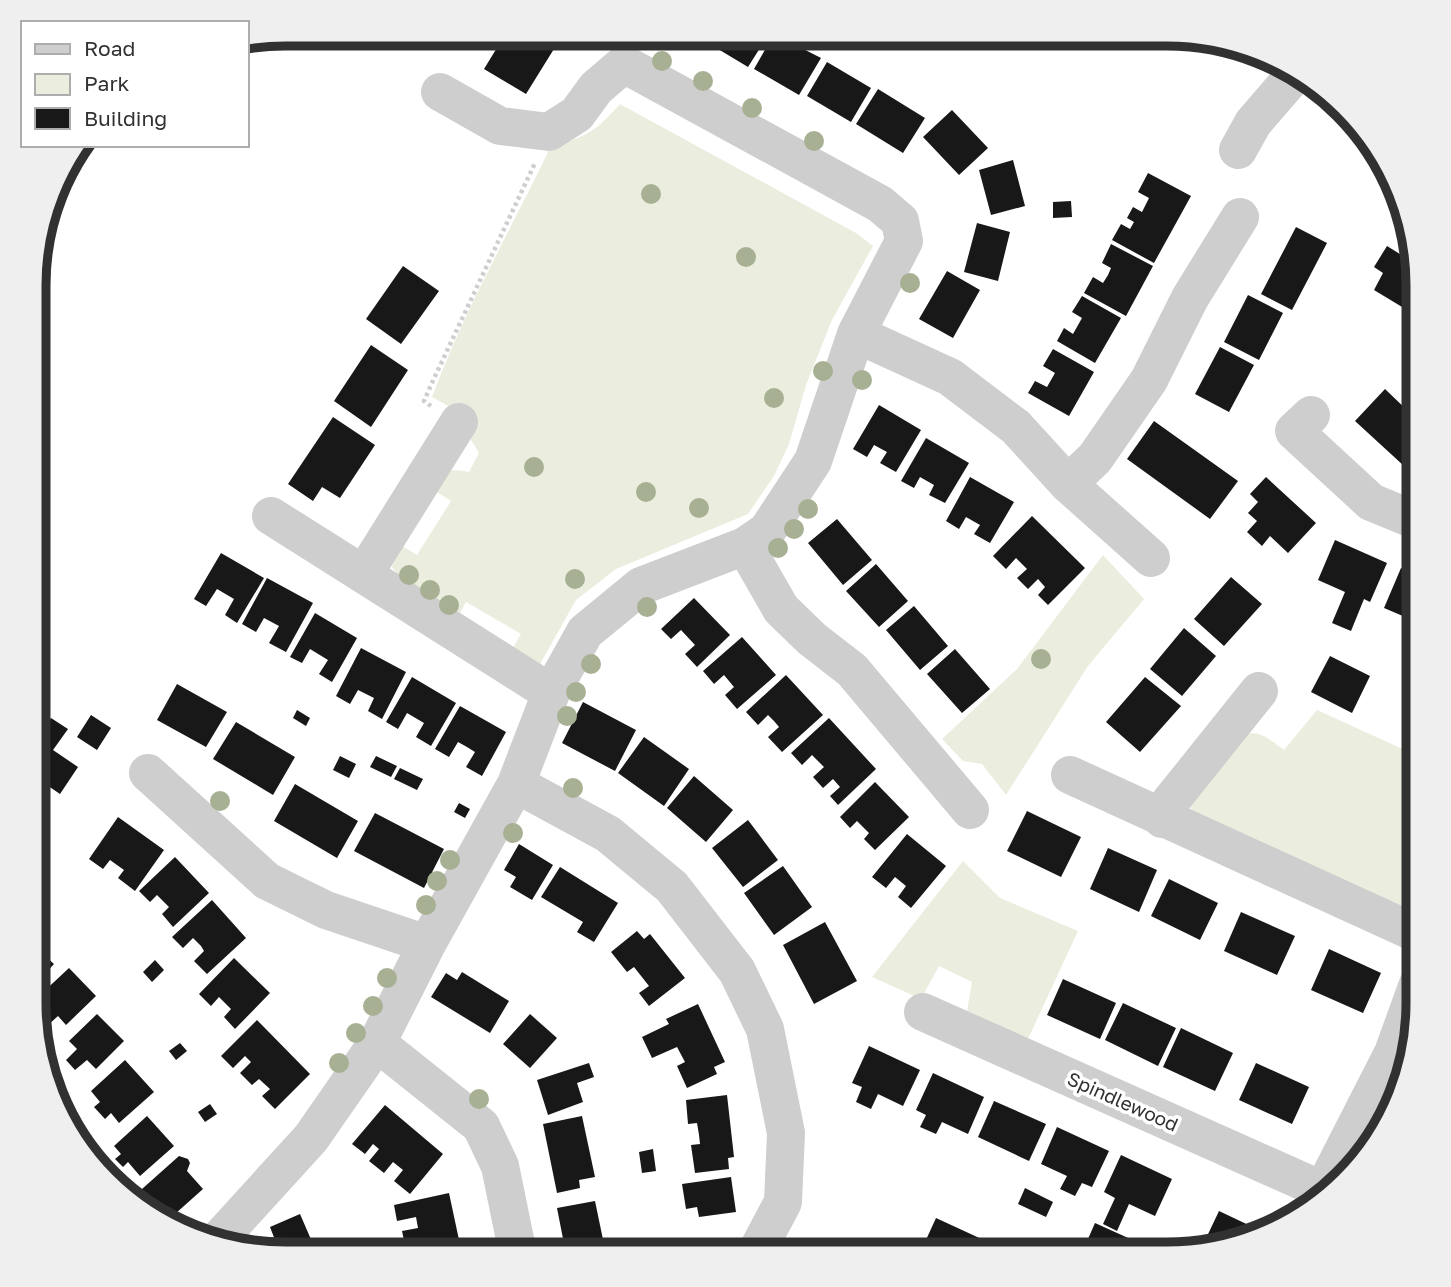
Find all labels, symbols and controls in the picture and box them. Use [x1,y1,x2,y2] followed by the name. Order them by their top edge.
[21,21,248,147] legend
[84,35,135,61] text: Road
[84,70,130,96] text: Park
[84,105,167,131] text: Building
[1064,1066,1182,1136] street label: Spindlewood

